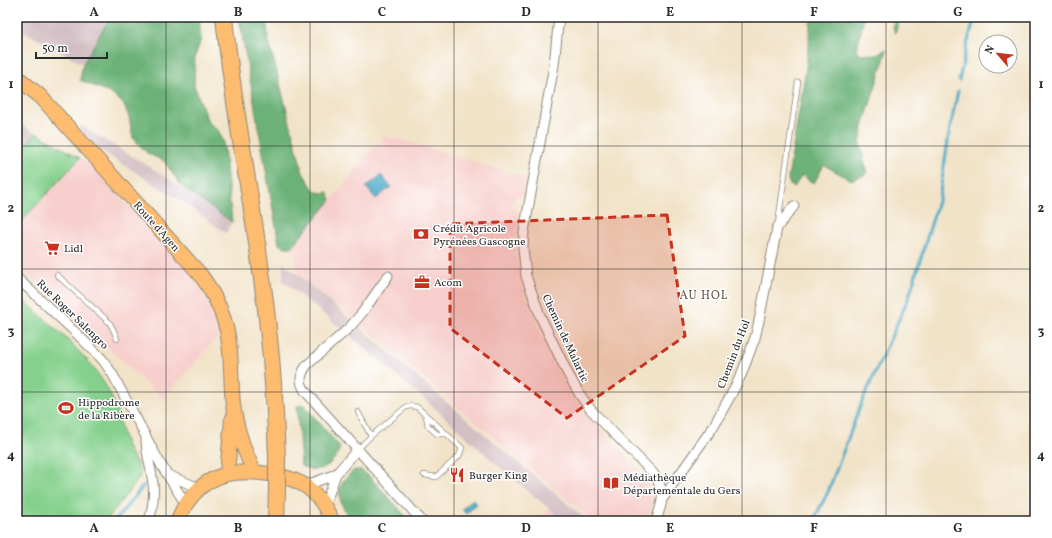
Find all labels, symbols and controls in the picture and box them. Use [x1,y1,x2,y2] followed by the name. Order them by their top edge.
[89,4,99,22] text: A
[234,4,243,22] text: B
[378,4,386,22] text: C
[521,4,531,22] text: D
[666,4,674,22] text: E
[810,4,818,22] text: F
[953,4,963,22] text: G
[36,34,107,60] scale bar
[978,34,1018,74] north arrow
[42,41,68,57] text: 50 m
[982,43,999,57] text: N
[8,76,14,94] text: 1
[1038,76,1044,94] text: 1
[129,199,183,256] street label: Route d'Agen
[8,200,15,218] text: 2
[1038,200,1045,218] text: 2
[433,222,525,250] place label: Crédit Agricole Pyrénées Gascogne
[412,225,430,243] bank icon: Crédit Agricole Pyrénées Gascogne
[43,239,61,257] supermarket icon: Lidl
[64,242,83,257] place label: Lidl
[413,273,431,291] office icon: Acom
[434,276,462,291] place label: Acom
[33,277,111,353] street label: Rue Roger Salengro
[680,288,729,304] district label: AU HOL
[538,292,592,385] street label: Chemin de Malartic
[714,318,754,391] street label: Chemin du Hol
[8,323,15,341] text: 3
[1038,323,1045,341] text: 3
[78,396,140,424] place label: Hippodrome de la Ribère
[57,399,75,417] sports icon: Hippodrome de la Ribère
[7,447,15,465] text: 4
[1037,447,1045,465] text: 4
[448,466,466,484] restaurant icon: Burger King
[469,469,528,484] place label: Burger King
[623,471,741,499] place label: Médiathèque Départementale du Gers
[602,474,620,492] library icon: Médiathèque Départementale du Gers
[89,520,99,538] text: A
[234,520,243,538] text: B
[378,520,386,538] text: C
[521,520,531,538] text: D
[666,520,674,538] text: E
[810,520,818,538] text: F
[953,520,963,538] text: G

